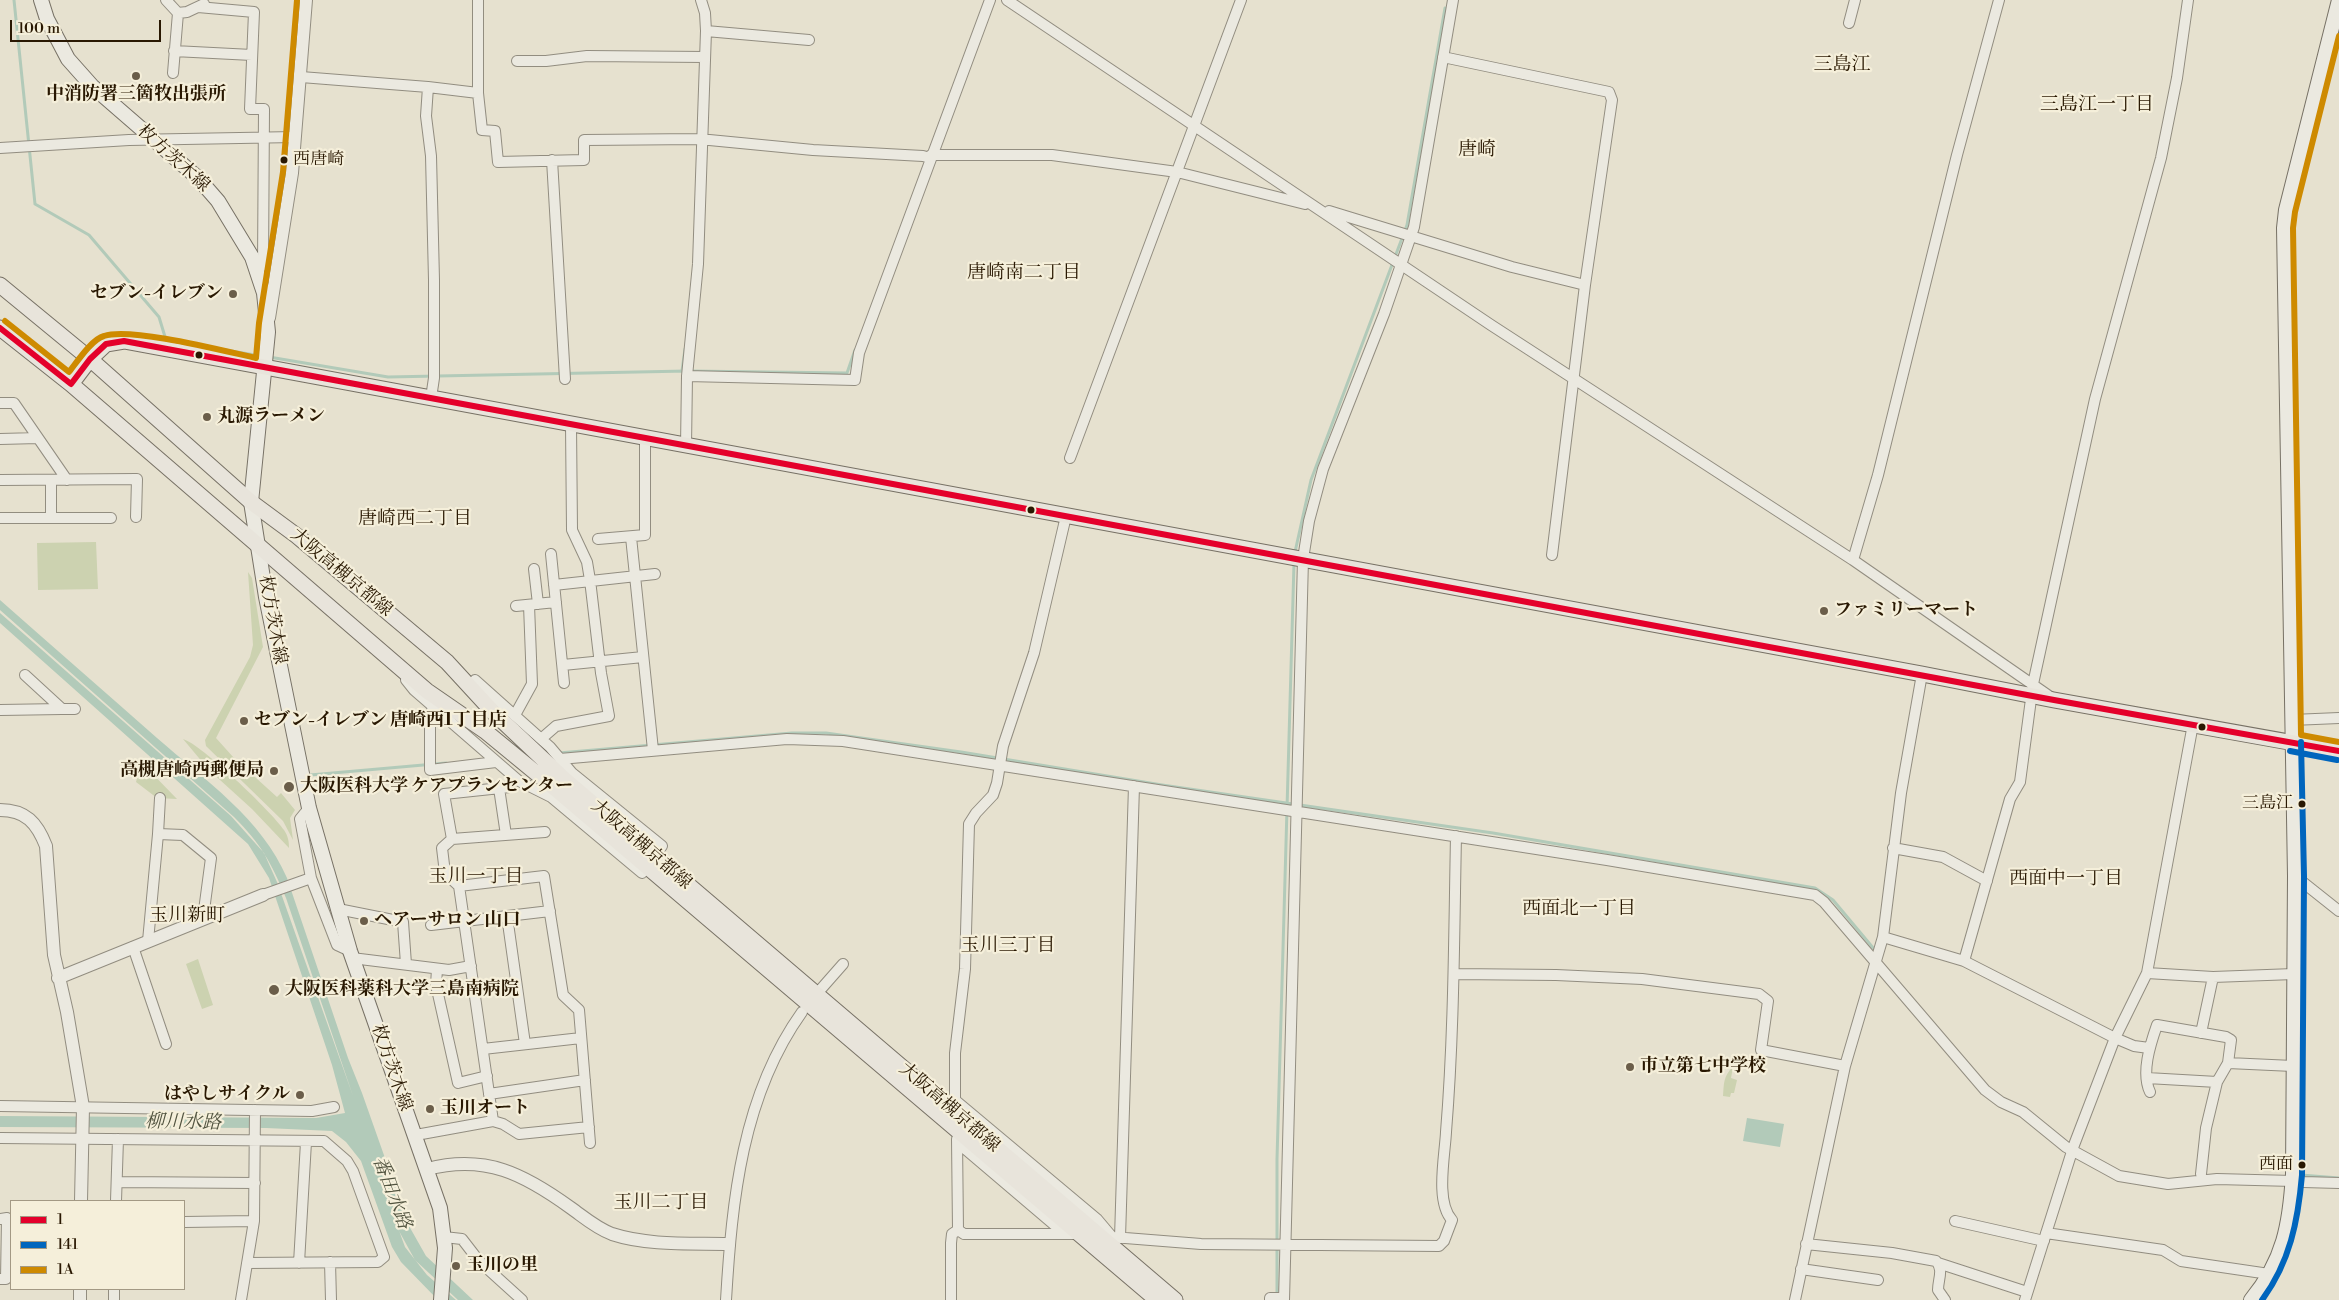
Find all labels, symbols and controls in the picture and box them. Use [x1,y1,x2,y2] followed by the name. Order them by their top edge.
[12,10,164,42] scale bar
[18,19,60,38] text: 100 m
[1814,54,1870,76] district label: 三島江
[130,70,142,82] marker: 中消防署三箇牧出張所
[46,84,226,106] place label: 中消防署三箇牧出張所
[2040,94,2154,116] district label: 三島江一丁目
[132,121,214,197] street label: 枚方茨木線
[1458,139,1496,161] district label: 唐崎
[293,150,344,170] place label: 西唐崎
[279,155,289,165] marker: 西唐崎
[967,262,1081,284] district label: 唐崎南二丁目
[90,283,223,305] place label: セブン-イレブン
[227,288,239,300] marker: セブン-イレブン
[194,350,204,360] unlabelled marker
[217,406,325,428] place label: 丸源ラーメン
[201,411,213,423] marker: 丸源ラーメン
[1026,505,1036,515] unlabelled marker
[358,508,472,530] district label: 唐崎西二丁目
[286,524,396,622] street label: 大阪高槻京都線
[254,574,290,666] street label: 枚方茨木線
[1834,600,1978,622] place label: ファミリーマート
[1818,605,1830,617] marker: ファミリーマート
[254,710,507,732] place label: セブン-イレブン 唐崎西1丁目店
[238,715,250,727] marker: セブン-イレブン 唐崎西1丁目店
[2197,722,2207,732] unlabelled marker
[120,760,264,782] place label: 高槻唐崎西郵便局
[268,765,280,777] marker: 高槻唐崎西郵便局
[300,776,573,798] place label: 大阪医科大学 ケアプランセンター
[282,780,296,794] marker: 大阪医科大学 ケアプランセンター
[2242,794,2293,814] place label: 三島江
[586,796,696,894] street label: 大阪高槻京都線
[2297,799,2307,809] marker: 三島江
[429,866,523,888] district label: 玉川一丁目
[2009,868,2123,890] district label: 西面中一丁目
[1522,898,1636,920] district label: 西面北一丁目
[149,905,225,927] district label: 玉川新町
[374,910,520,932] place label: ヘアーサロン 山口
[358,915,370,927] marker: ヘアーサロン 山口
[961,935,1055,957] district label: 玉川三丁目
[285,979,519,1001] place label: 大阪医科薬科大学三島南病院
[267,983,281,997] marker: 大阪医科薬科大学三島南病院
[366,1022,416,1114] street label: 枚方茨木線
[1640,1056,1766,1078] place label: 市立第七中学校
[894,1059,1004,1157] street label: 大阪高槻京都線
[1624,1061,1636,1073] marker: 市立第七中学校
[164,1084,290,1106] place label: はやしサイクル
[294,1089,306,1101] marker: はやしサイクル
[440,1098,530,1120] place label: 玉川オート
[424,1103,436,1115] marker: 玉川オート
[145,1111,221,1135] water label: 柳川水路
[367,1153,415,1233] water label: 番田水路
[2259,1155,2293,1175] place label: 西面
[2297,1160,2307,1170] marker: 西面
[614,1192,708,1214] district label: 玉川二丁目
[10,1200,185,1290] legend
[57,1210,63,1229] text: 1
[57,1235,78,1254] text: 141
[466,1255,538,1277] place label: 玉川の里
[57,1260,74,1279] text: 1A
[450,1260,462,1272] marker: 玉川の里

